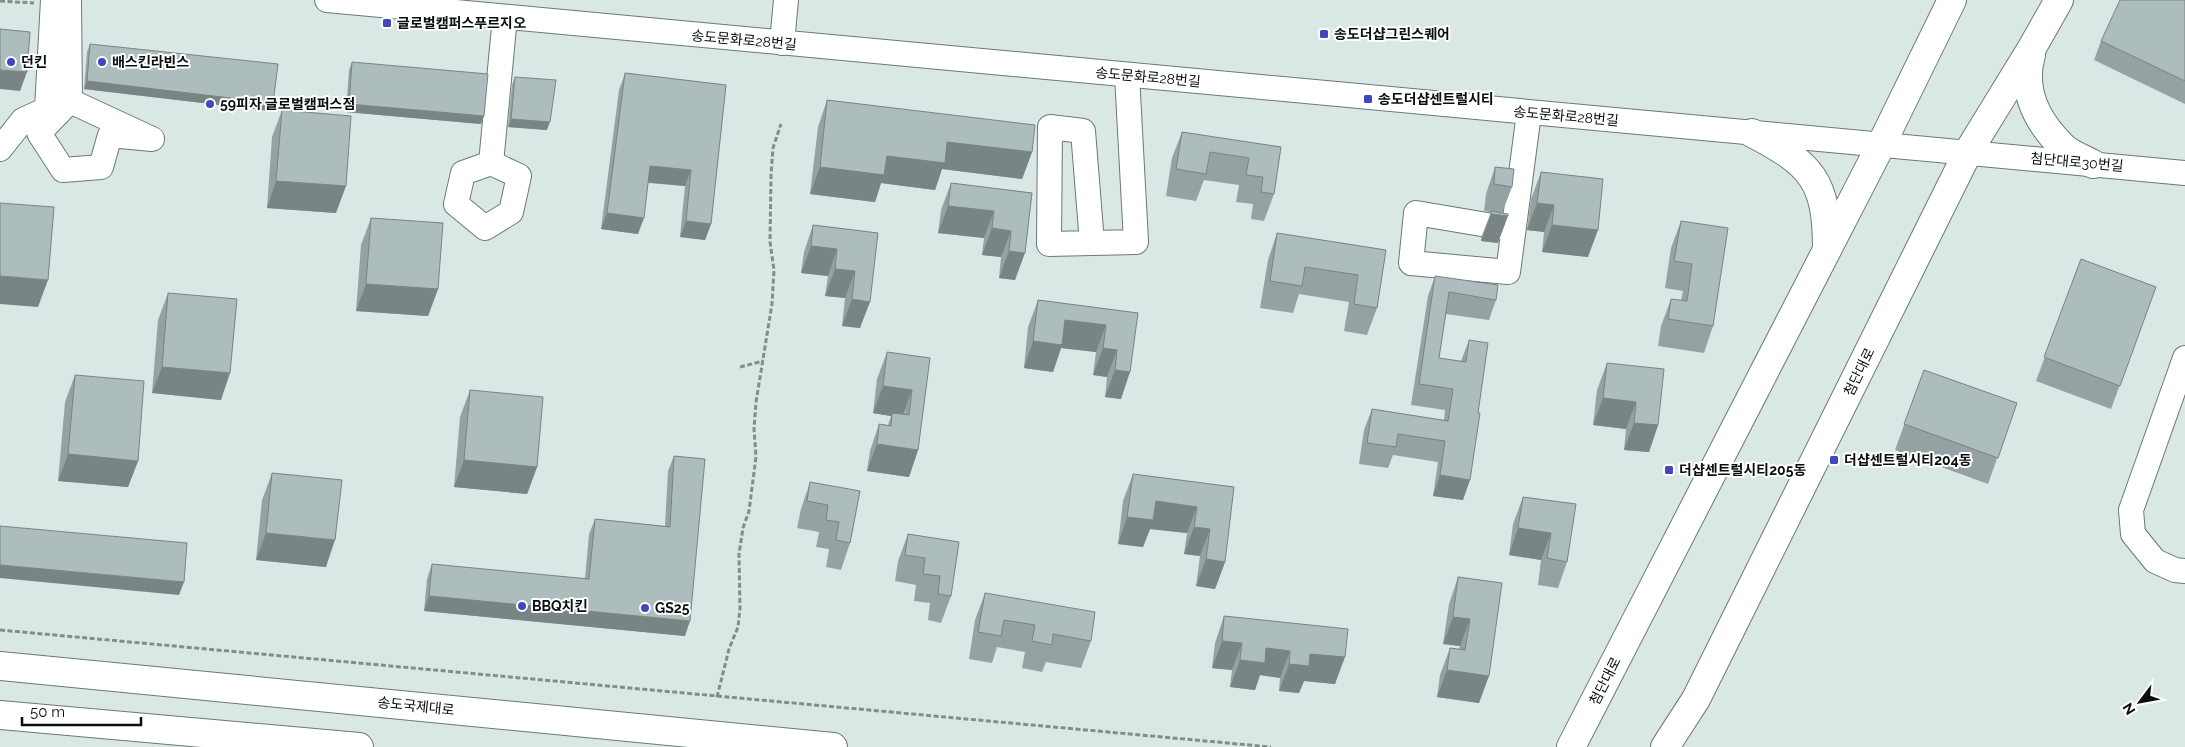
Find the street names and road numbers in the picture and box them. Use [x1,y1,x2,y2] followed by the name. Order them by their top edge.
[691,27,797,53] street label: 송도문화로28번길
[1095,64,1201,90] street label: 송도문화로28번길
[1513,103,1619,129] street label: 송도문화로28번길
[2030,150,2124,174] street label: 첨단대로30번길
[1841,345,1878,399] street label: 첨단대로
[1586,654,1624,708] street label: 첨단대로
[377,694,455,718] street label: 송도국제대로

